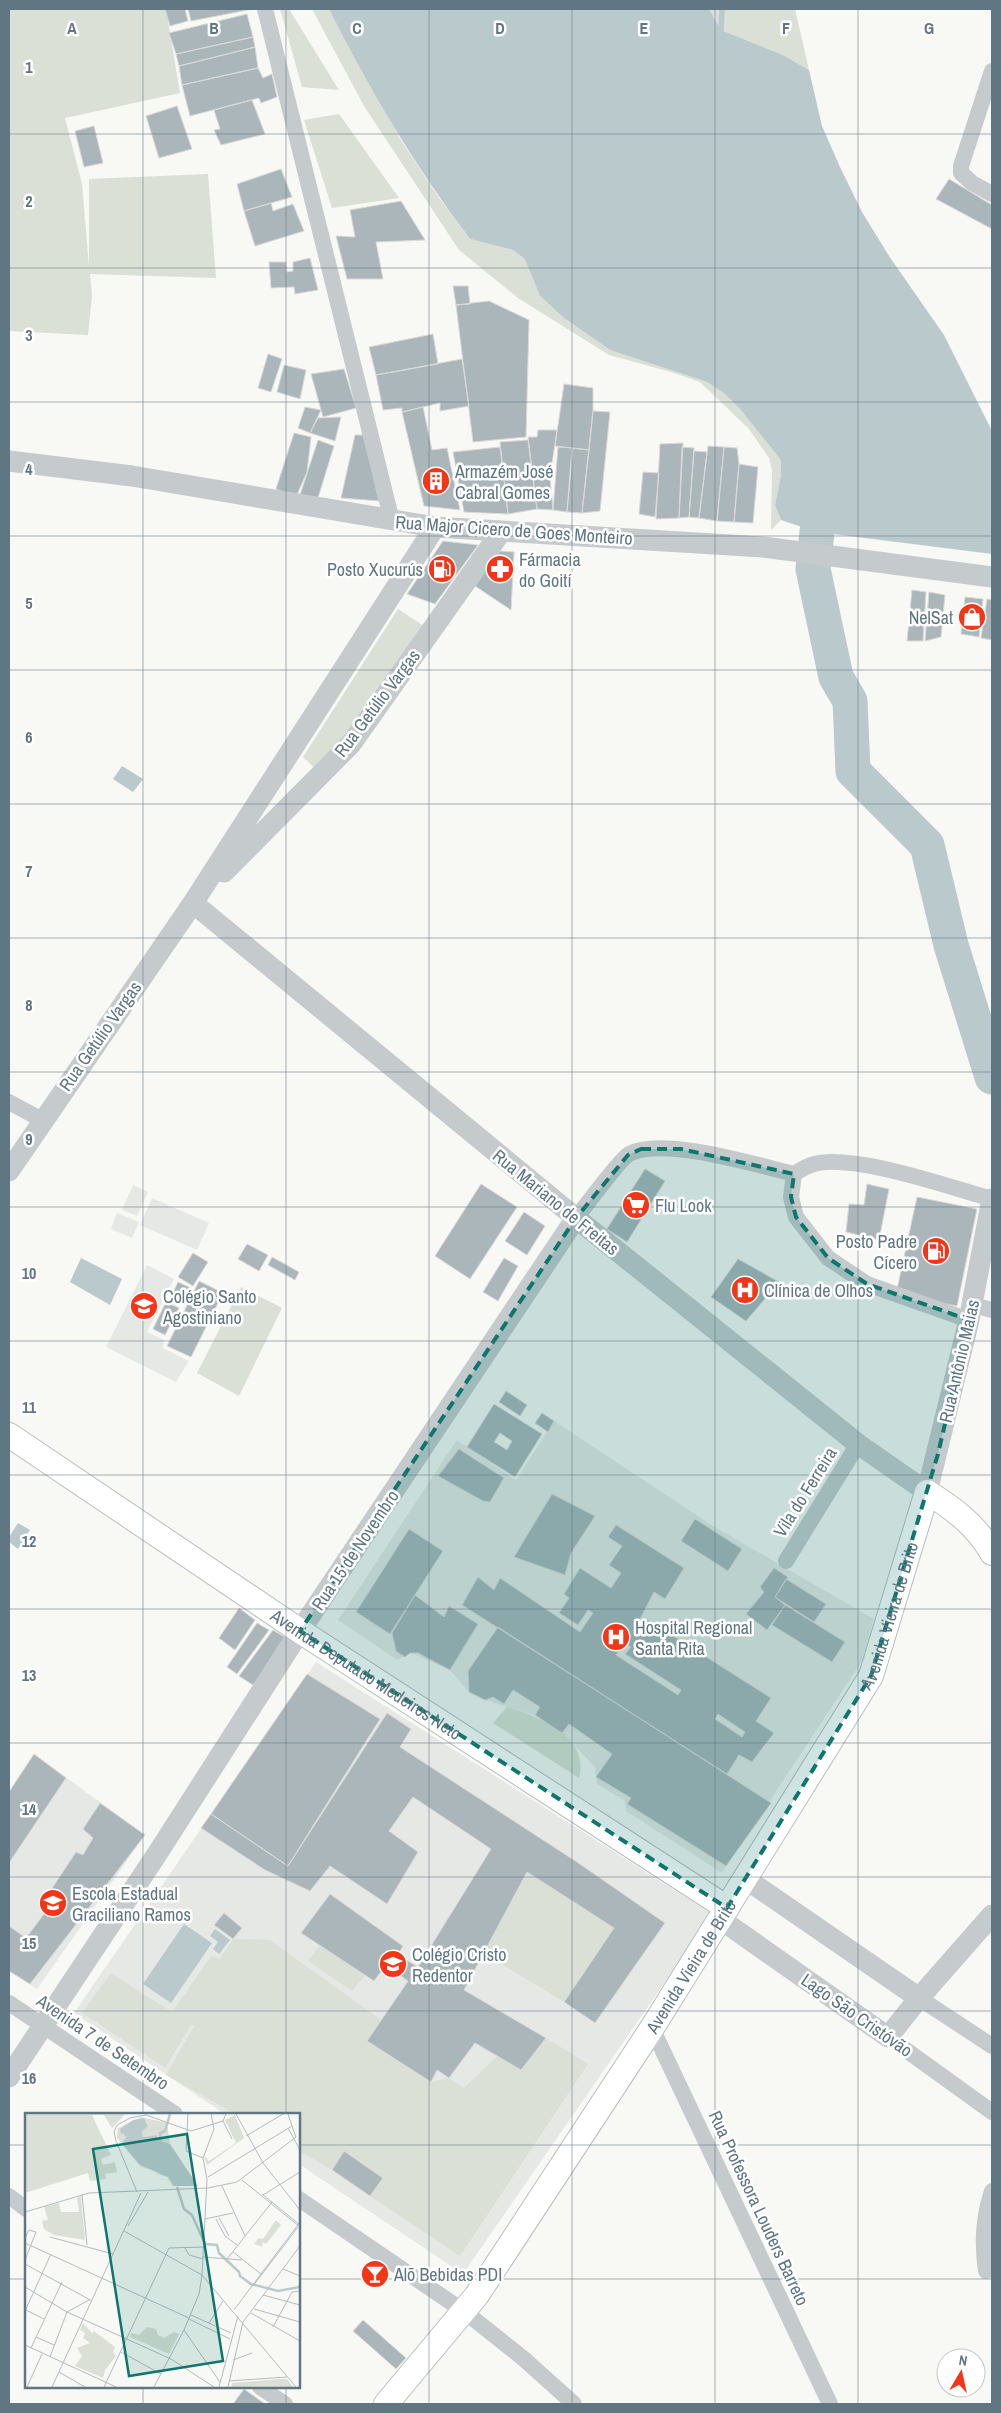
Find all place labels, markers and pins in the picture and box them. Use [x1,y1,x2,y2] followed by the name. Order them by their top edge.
[454,459,553,505] place label: Armazém José Cabral Gomes
[421,466,451,496] building icon: Armazém José Cabral Gomes
[519,547,581,593] place label: Fármacia do Goití
[427,554,457,584] fuel station icon: Posto Xucurús
[485,554,515,584] pharmacy icon: Fármacia do Goití
[327,557,423,582] place label: Posto Xucurús
[957,602,987,632] shop icon: NelSat
[909,605,953,630] place label: NelSat
[621,1190,651,1220] supermarket icon: Flu Look
[655,1193,712,1218] place label: Flu Look
[836,1229,917,1275] place label: Posto Padre Cícero
[921,1236,951,1266] fuel station icon: Posto Padre Cícero
[730,1275,760,1305] hospital icon: Clínica de Olhos
[764,1278,873,1303] place label: Clínica de Olhos
[162,1284,257,1330] place label: Colégio Santo Agostiniano
[129,1291,159,1321] school or university icon: Colégio Santo Agostiniano
[635,1615,752,1661] place label: Hospital Regional Santa Rita
[601,1622,631,1652] hospital icon: Hospital Regional Santa Rita
[72,1881,191,1927] place label: Escola Estadual Graciliano Ramos
[38,1888,68,1918] school or university icon: Escola Estadual Graciliano Ramos
[412,1942,506,1988] place label: Colégio Cristo Redentor
[378,1949,408,1979] school or university icon: Colégio Cristo Redentor
[360,2259,390,2289] bar icon: Alõ Bebidas PDI
[393,2262,502,2287] place label: Alõ Bebidas PDI

